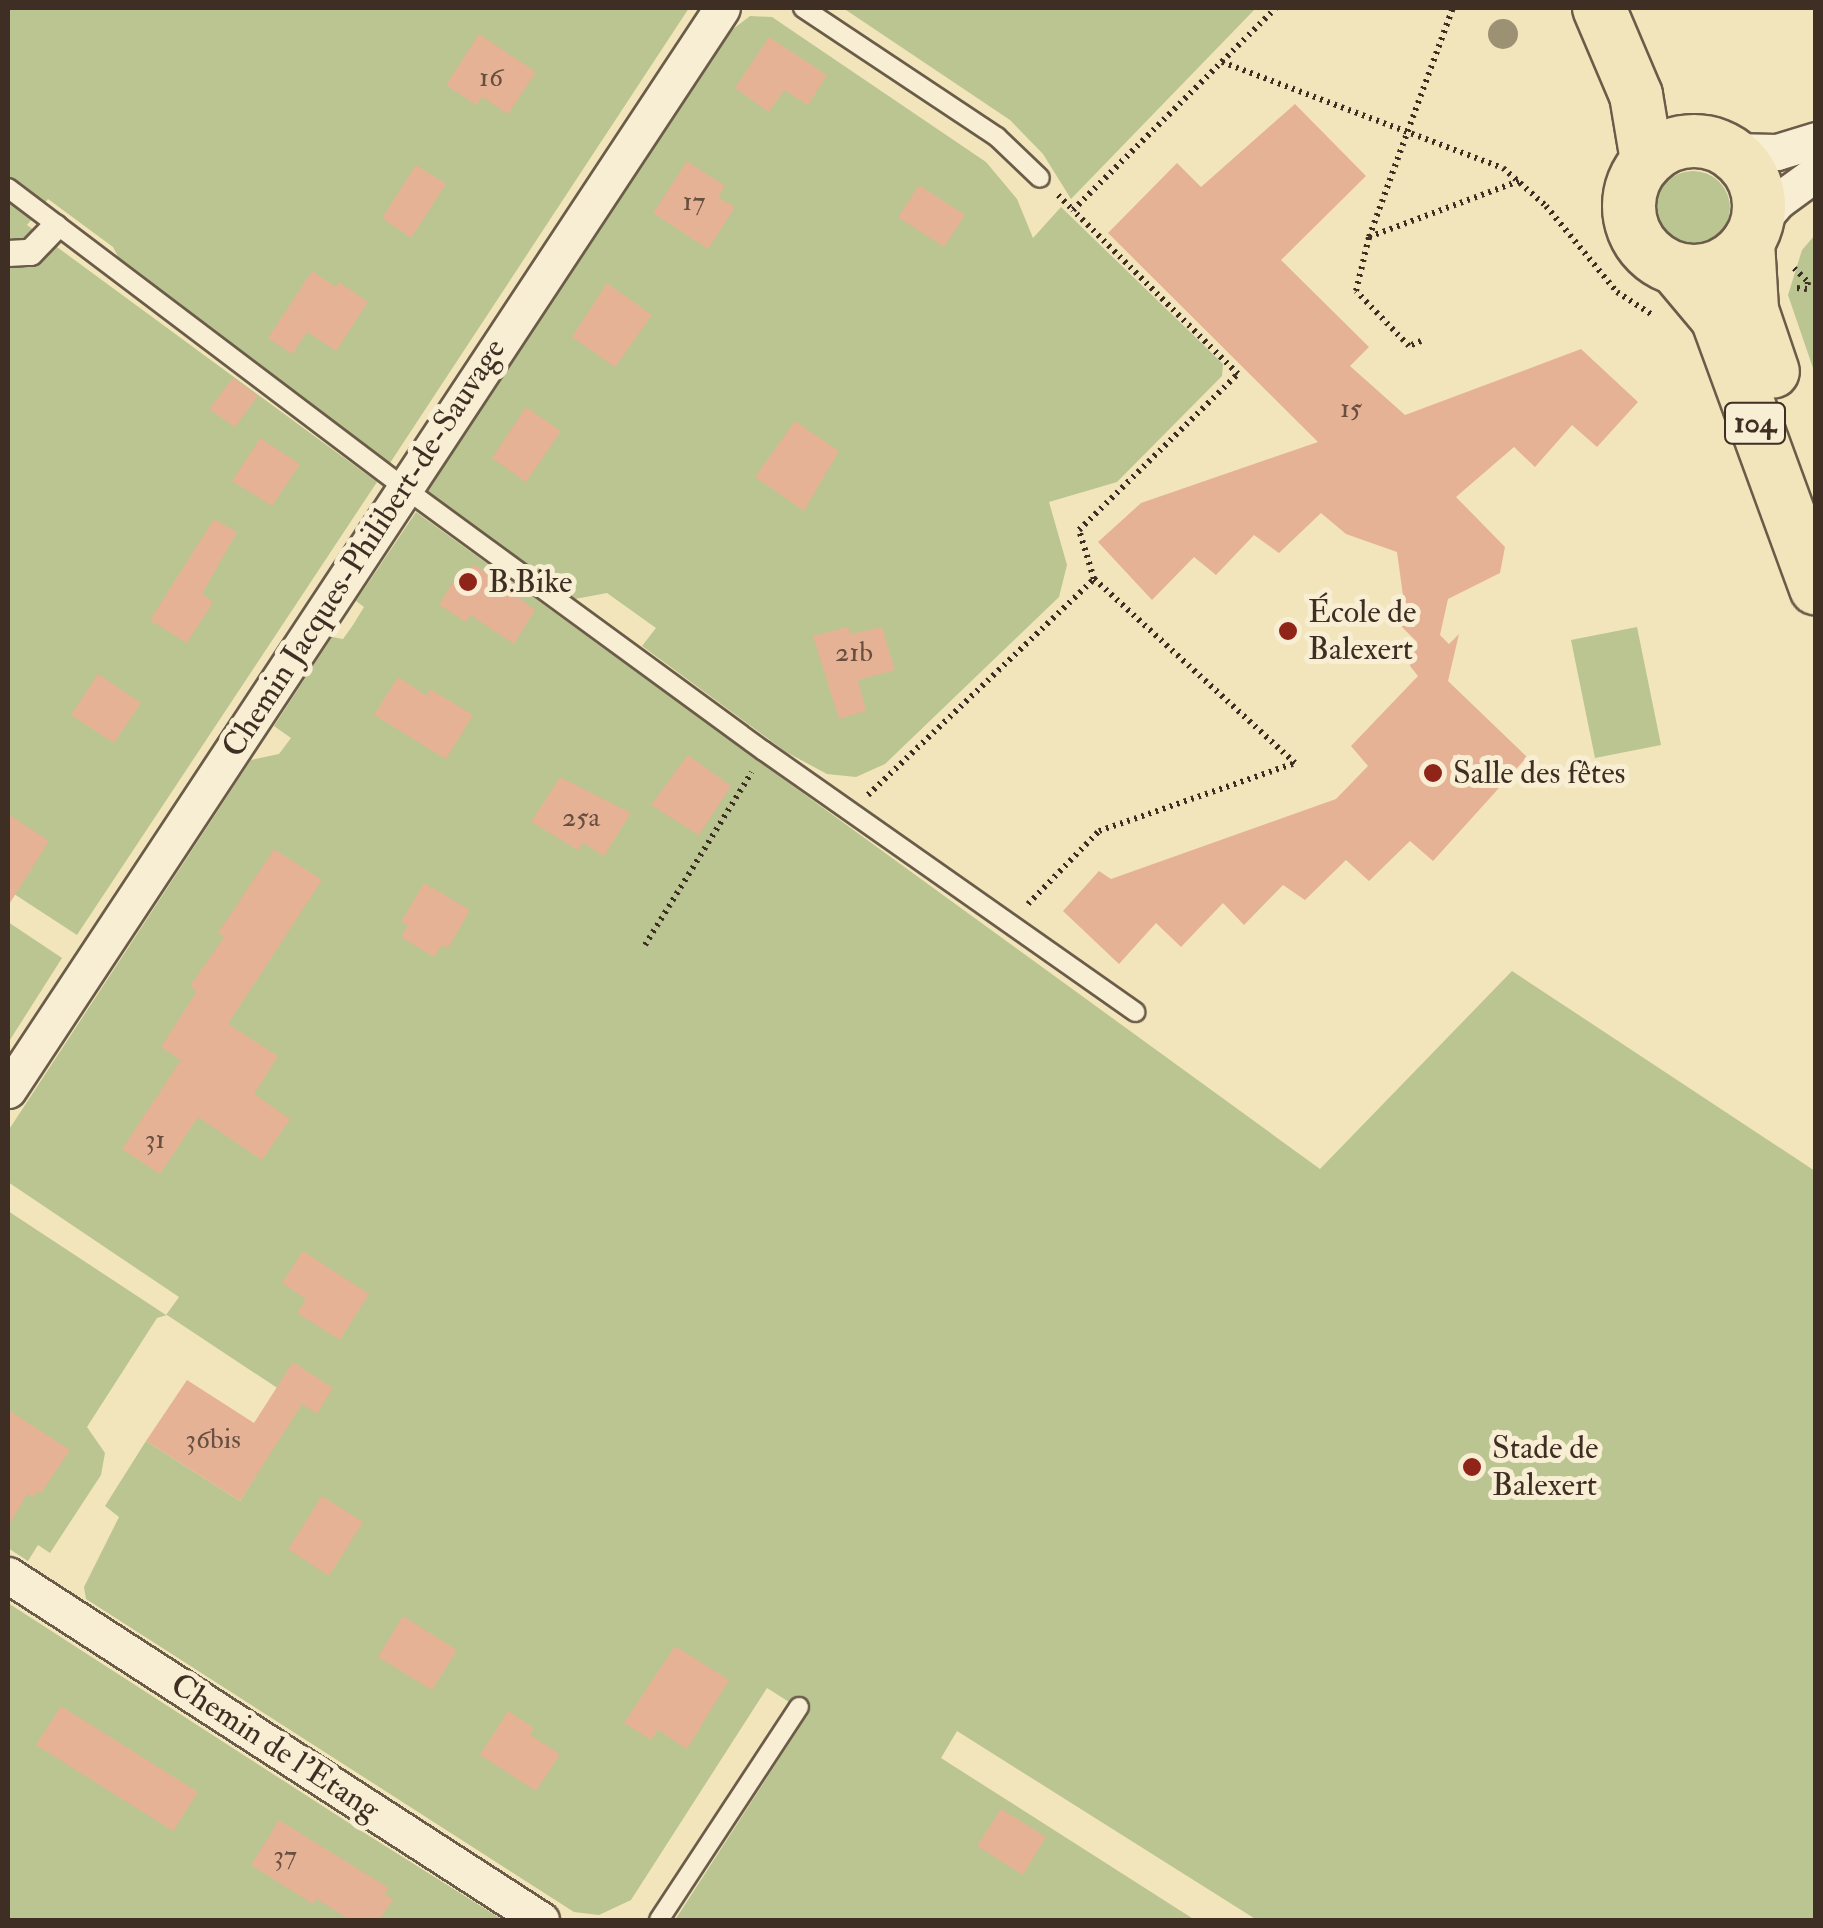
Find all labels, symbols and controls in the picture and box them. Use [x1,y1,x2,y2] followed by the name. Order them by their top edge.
[479,61,503,95] house number: 16
[683,185,705,219] house number: 17
[214,332,514,764] street label: Chemin Jacques-Philibert-de-Sauvage
[1340,392,1362,426] house number: 15
[1722,398,1788,448] road number: 104
[488,563,572,601] place label: B.Bike
[457,571,479,593] marker: B.Bike
[1308,594,1416,669] place label: École de Balexert
[1277,620,1299,642] marker: École de Balexert
[835,636,873,670] house number: 21b
[1453,754,1625,792] place label: Salle des fêtes
[1422,762,1444,784] marker: Salle des fêtes
[562,801,600,835] house number: 25a
[145,1123,165,1157] house number: 31
[185,1423,241,1457] house number: 36bis
[1492,1430,1598,1505] place label: Stade de Balexert
[1461,1456,1483,1478] marker: Stade de Balexert
[163,1665,387,1829] street label: Chemin de l'Etang
[273,1839,297,1873] house number: 37

